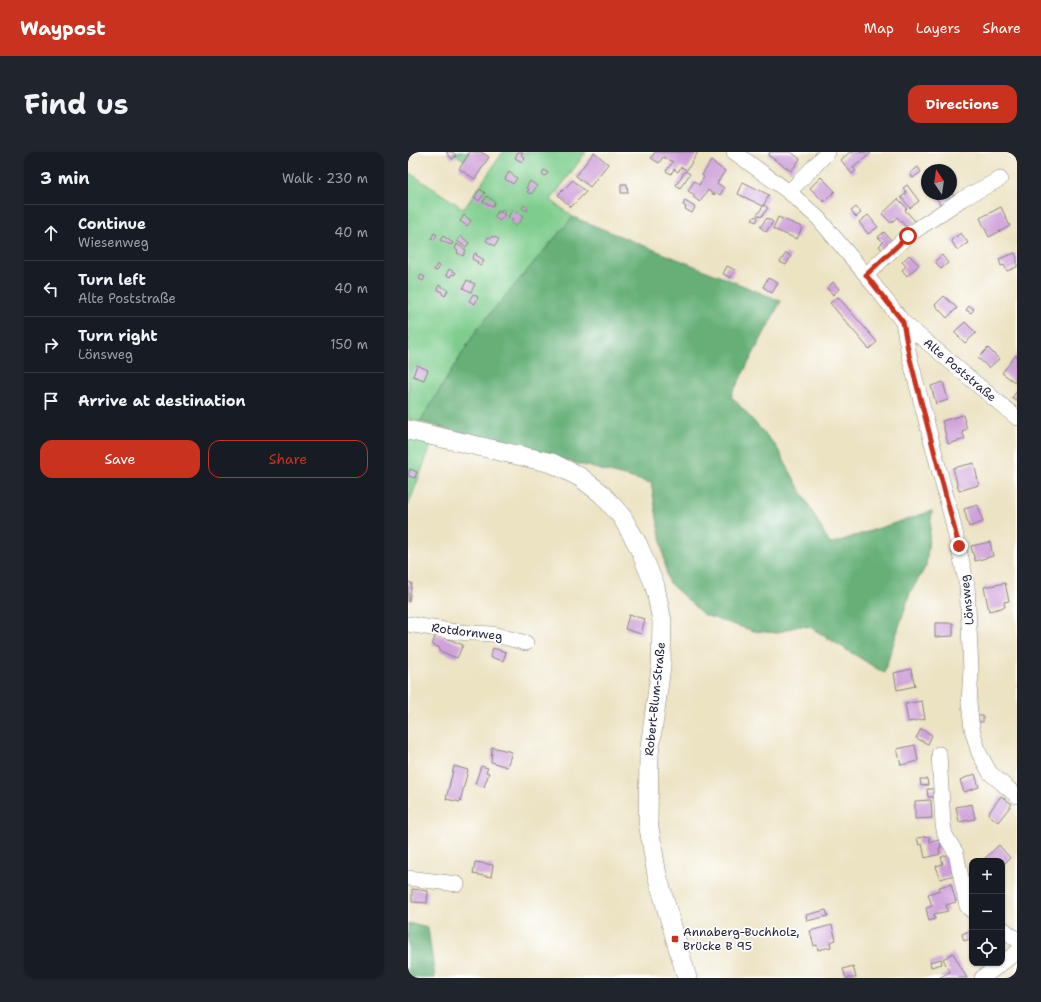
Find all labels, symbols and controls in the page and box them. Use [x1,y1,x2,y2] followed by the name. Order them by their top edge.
[20,16,105,41] text: Waypost
[864,19,894,37] text: Map
[916,19,960,37] text: Layers
[982,19,1021,37] text: Share
[24,85,129,123] text: Find us
[908,85,1017,123] button: Directions
[921,164,957,200] north arrow
[40,167,90,189] text: 3 min
[282,170,368,187] text: Walk · 230 m
[78,214,146,234] text: Continue
[40,222,62,244] icon: ahead
[334,224,368,241] text: 40 m
[899,227,917,245] route start
[78,234,149,251] text: Wiesenweg
[78,270,146,290] text: Turn left
[40,278,62,300] icon: left
[334,280,368,297] text: 40 m
[78,290,176,307] text: Alte Poststraße
[78,326,158,346] text: Turn right
[40,334,62,356] icon: right
[920,335,1000,405] street label: Alte Poststraße
[330,336,368,353] text: 150 m
[78,346,133,363] text: Lönsweg
[40,390,62,412] icon: arrive
[78,391,246,411] text: Arrive at destination
[40,440,200,478] button: Save
[208,440,368,478] button: Share
[950,537,968,555] route end
[956,574,978,626] street label: Lönsweg
[431,620,503,644] street label: Rotdornweg
[641,641,669,757] street label: Robert-Blum-Straße
[969,858,1005,966] map controls
[969,858,1005,894] button: +
[969,894,1005,930] button: −
[683,924,800,954] place label: Annaberg-Buchholz, Brücke B 95
[969,930,1005,966] button: locate
[670,934,680,944] marker: Annaberg-Buchholz, Brücke B 95

